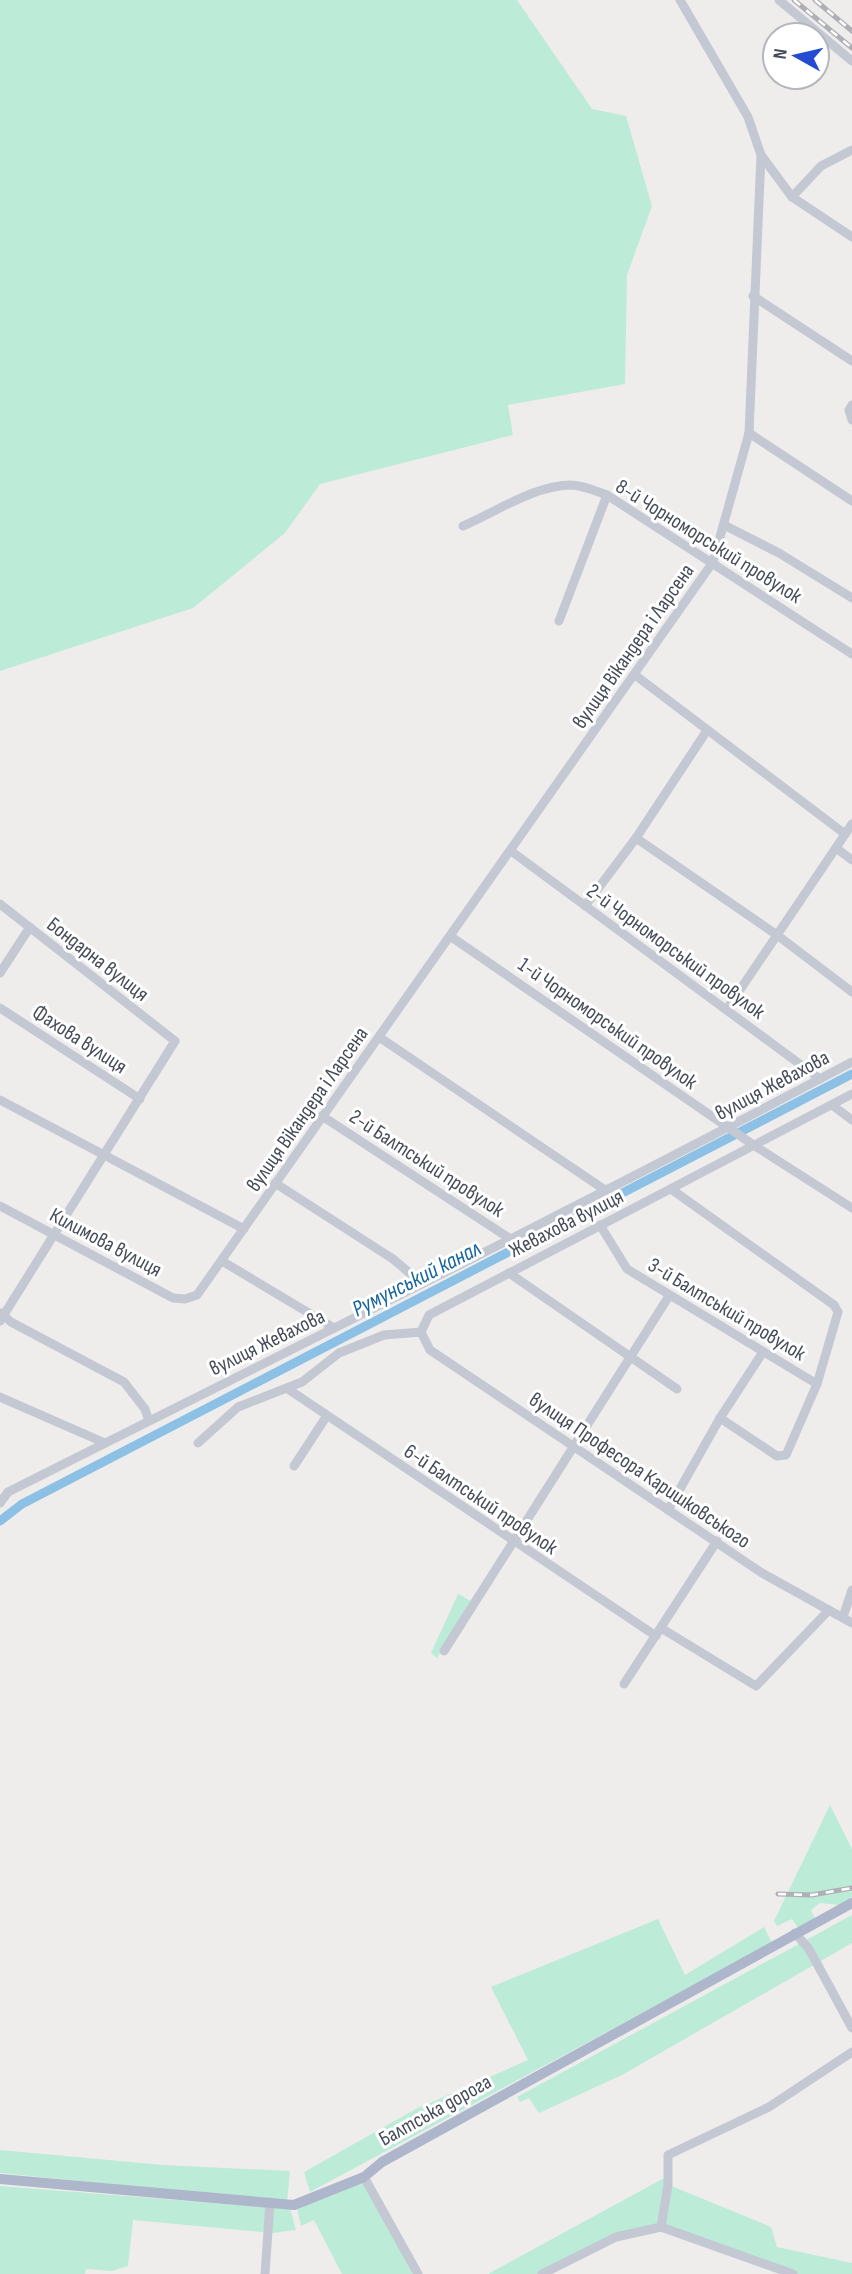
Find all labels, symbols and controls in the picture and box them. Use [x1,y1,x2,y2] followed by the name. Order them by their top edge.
[761,21,831,91] north arrow
[769,47,793,60] text: N
[611,474,806,609] street label: 8-й Чорноморський провулок
[567,559,700,733] street label: вулиця Вікандера і Ларсена
[582,878,770,1024] street label: 2-й Чорноморський провулок
[42,912,154,1007] street label: Бондарна вулиця
[513,952,702,1095] street label: 1-й Чорноморський провулок
[28,1000,132,1079] street label: Фахова вулиця
[241,1022,374,1196] street label: вулиця Вікандера і Ларсена
[711,1045,833,1126] street label: вулиця Жевахова
[345,1104,509,1223] street label: 2-й Балтський провулок
[505,1184,628,1263] street label: Жевахова вулиця
[45,1202,166,1282] street label: Килимова вулиця
[347,1234,485,1323] water label: Румунський канал
[643,1253,810,1366] street label: 3-й Балтський провулок
[206,1304,329,1381] street label: вулиця Жевахова
[524,1387,755,1554] street label: вулиця Професора Каришковського
[399,1439,562,1560] street label: 6-й Балтський провулок
[375,2069,496,2152] street label: Балтська дорога

